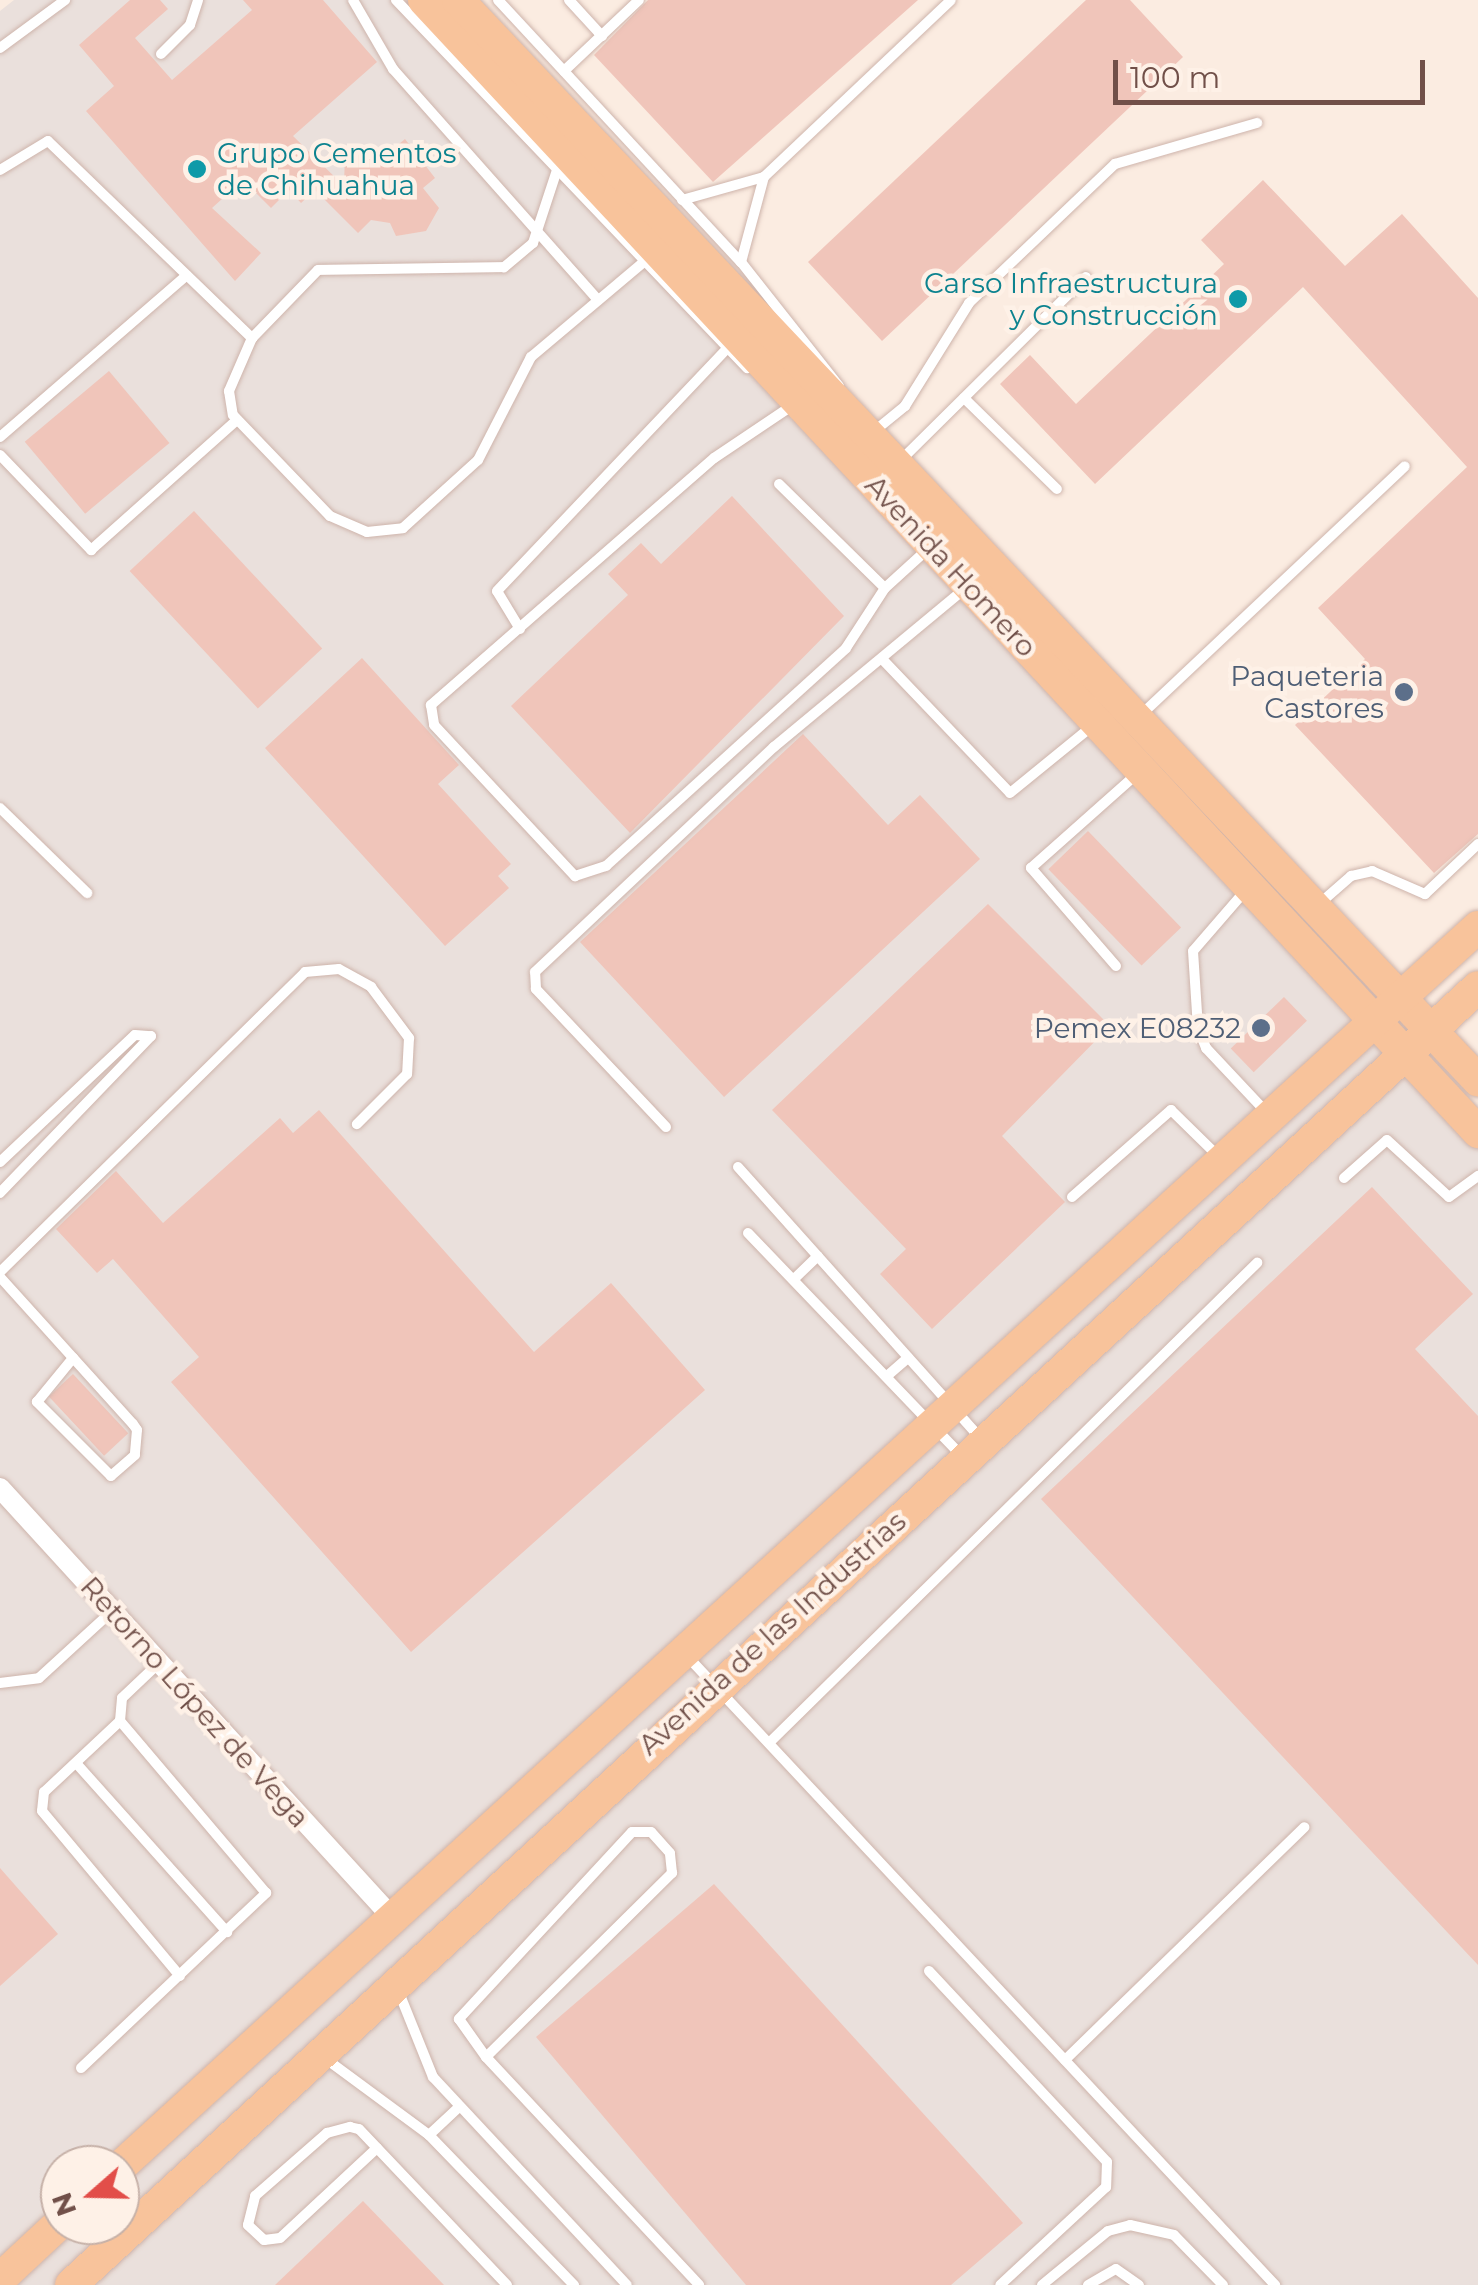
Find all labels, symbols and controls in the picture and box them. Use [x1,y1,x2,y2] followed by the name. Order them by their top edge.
[1118,40,1430,102] scale bar
[1130,59,1220,96] text: 100 m
[217,136,456,202] place label: Grupo Cementos de Chihuahua
[186,158,208,180] marker: Grupo Cementos de Chihuahua
[924,266,1218,332] place label: Carso Infraestructura y Construcción
[1227,288,1249,310] marker: Carso Infraestructura y Construcción
[858,468,1044,664] street label: Avenida Homero
[1230,659,1384,725] place label: Paqueteria Castores
[1393,681,1415,703] marker: Paqueteria Castores
[1034,1011,1241,1045] place label: Pemex E08232
[1250,1017,1272,1039] marker: Pemex E08232
[632,1504,912,1762] street label: Avenida de las Industrias
[74,1570,316,1834] street label: Retorno López de Vega
[40,2145,140,2245] north arrow
[44,2188,84,2221] text: N

